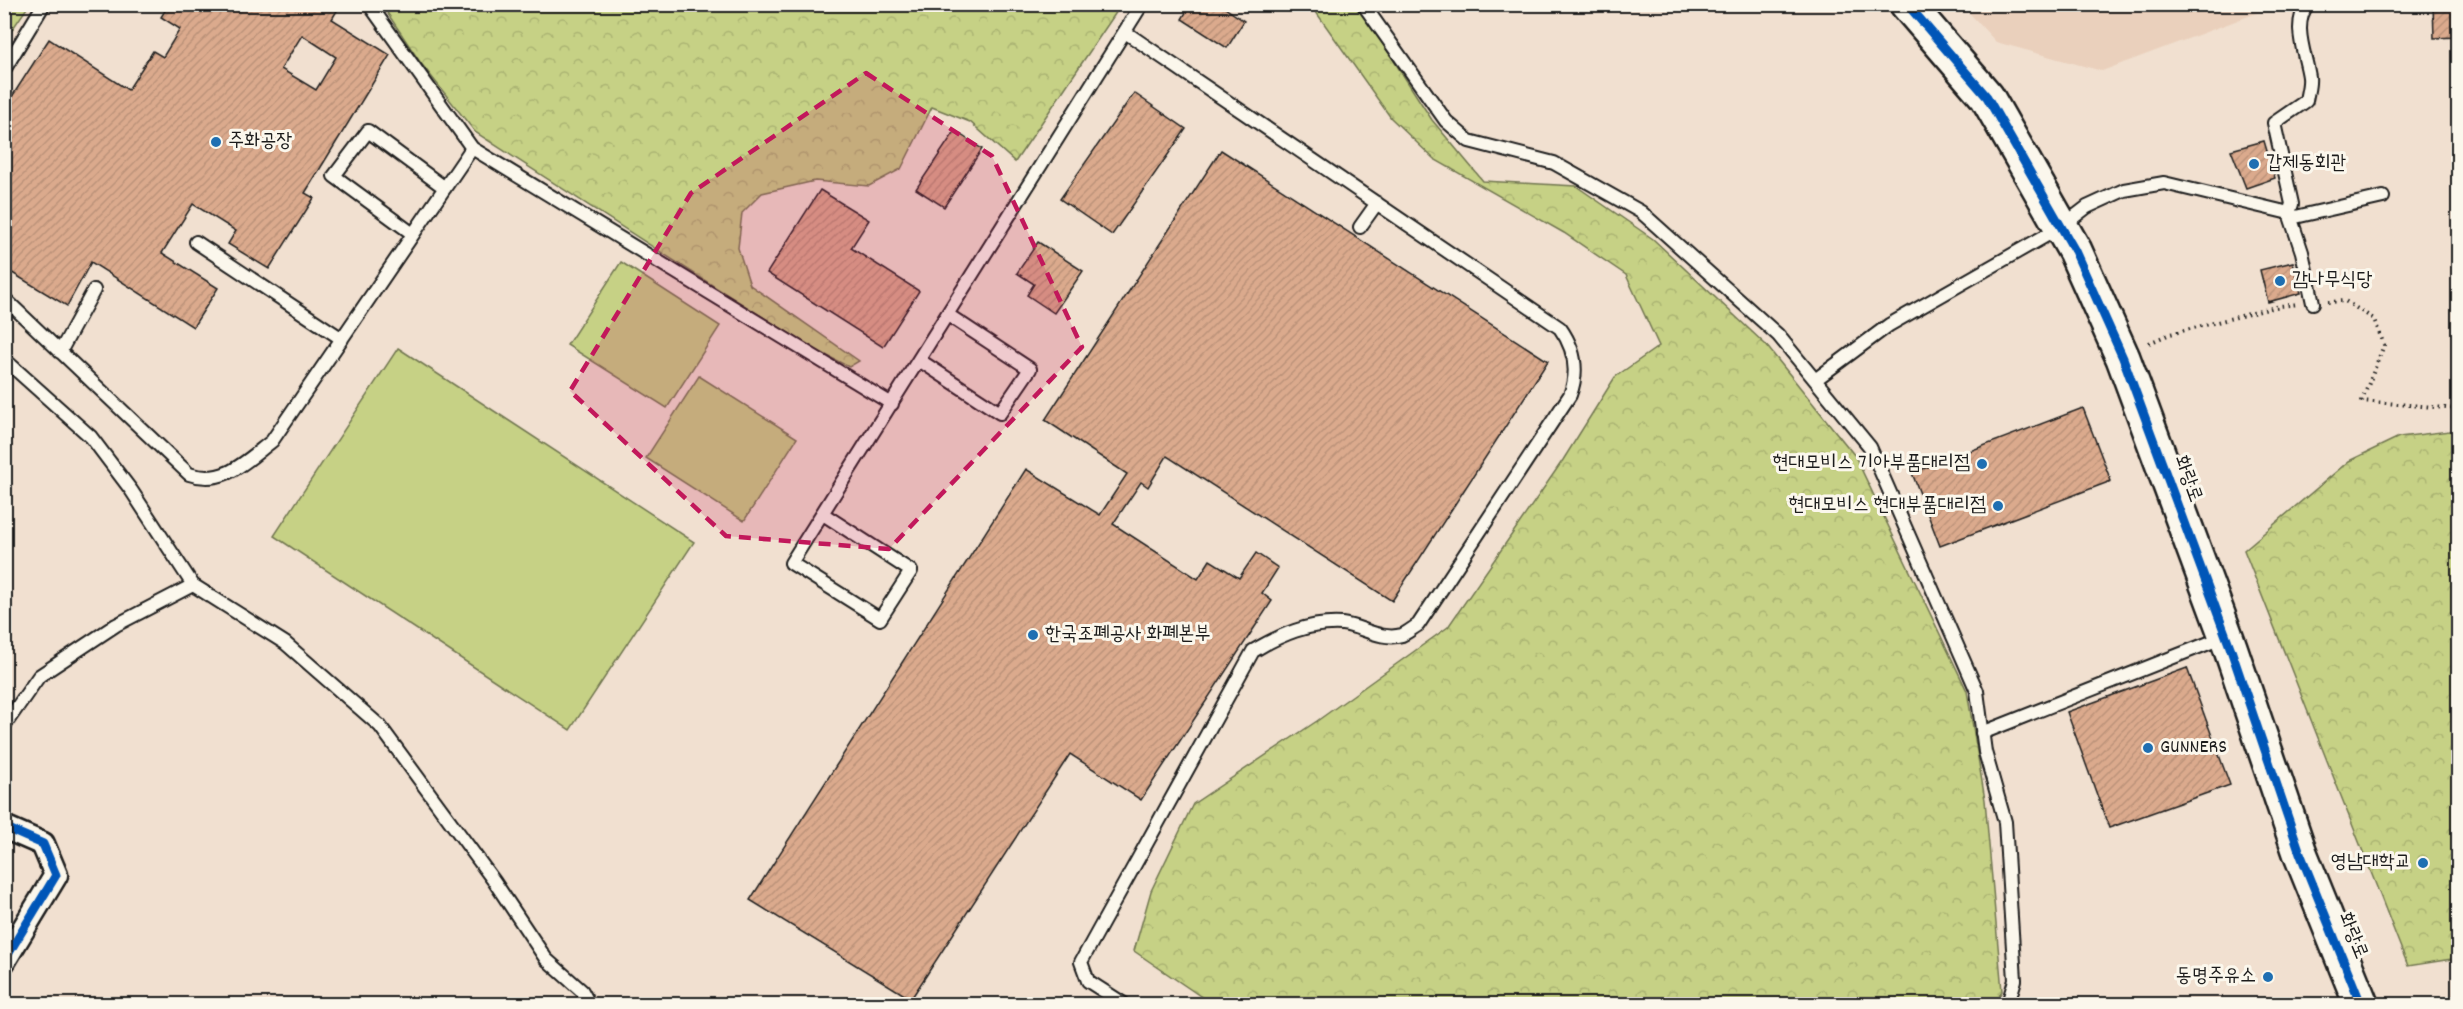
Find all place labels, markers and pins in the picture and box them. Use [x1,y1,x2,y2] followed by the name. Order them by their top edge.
[228,128,292,156] place label: 주화공장
[209,135,223,149] marker: 주화공장
[2266,150,2346,178] place label: 갑제동회관
[2247,157,2261,171] marker: 갑제동회관
[2292,267,2372,295] place label: 감나무식당
[2273,274,2287,288] marker: 감나무식당
[1772,450,1970,478] place label: 현대모비스 기아부품대리점
[1975,457,1989,471] marker: 현대모비스 기아부품대리점
[1788,492,1986,520] place label: 현대모비스 현대부품대리점
[1991,499,2005,513] marker: 현대모비스 현대부품대리점
[1045,621,1211,649] place label: 한국조폐공사 화폐본부
[1026,628,1040,642] marker: 한국조폐공사 화폐본부
[2160,734,2227,762] place label: GUNNERS
[2141,741,2155,755] marker: GUNNERS
[2331,849,2411,877] place label: 영남대학교
[2416,856,2430,870] marker: 영남대학교
[2176,963,2256,991] place label: 동명주유소
[2261,970,2275,984] marker: 동명주유소

